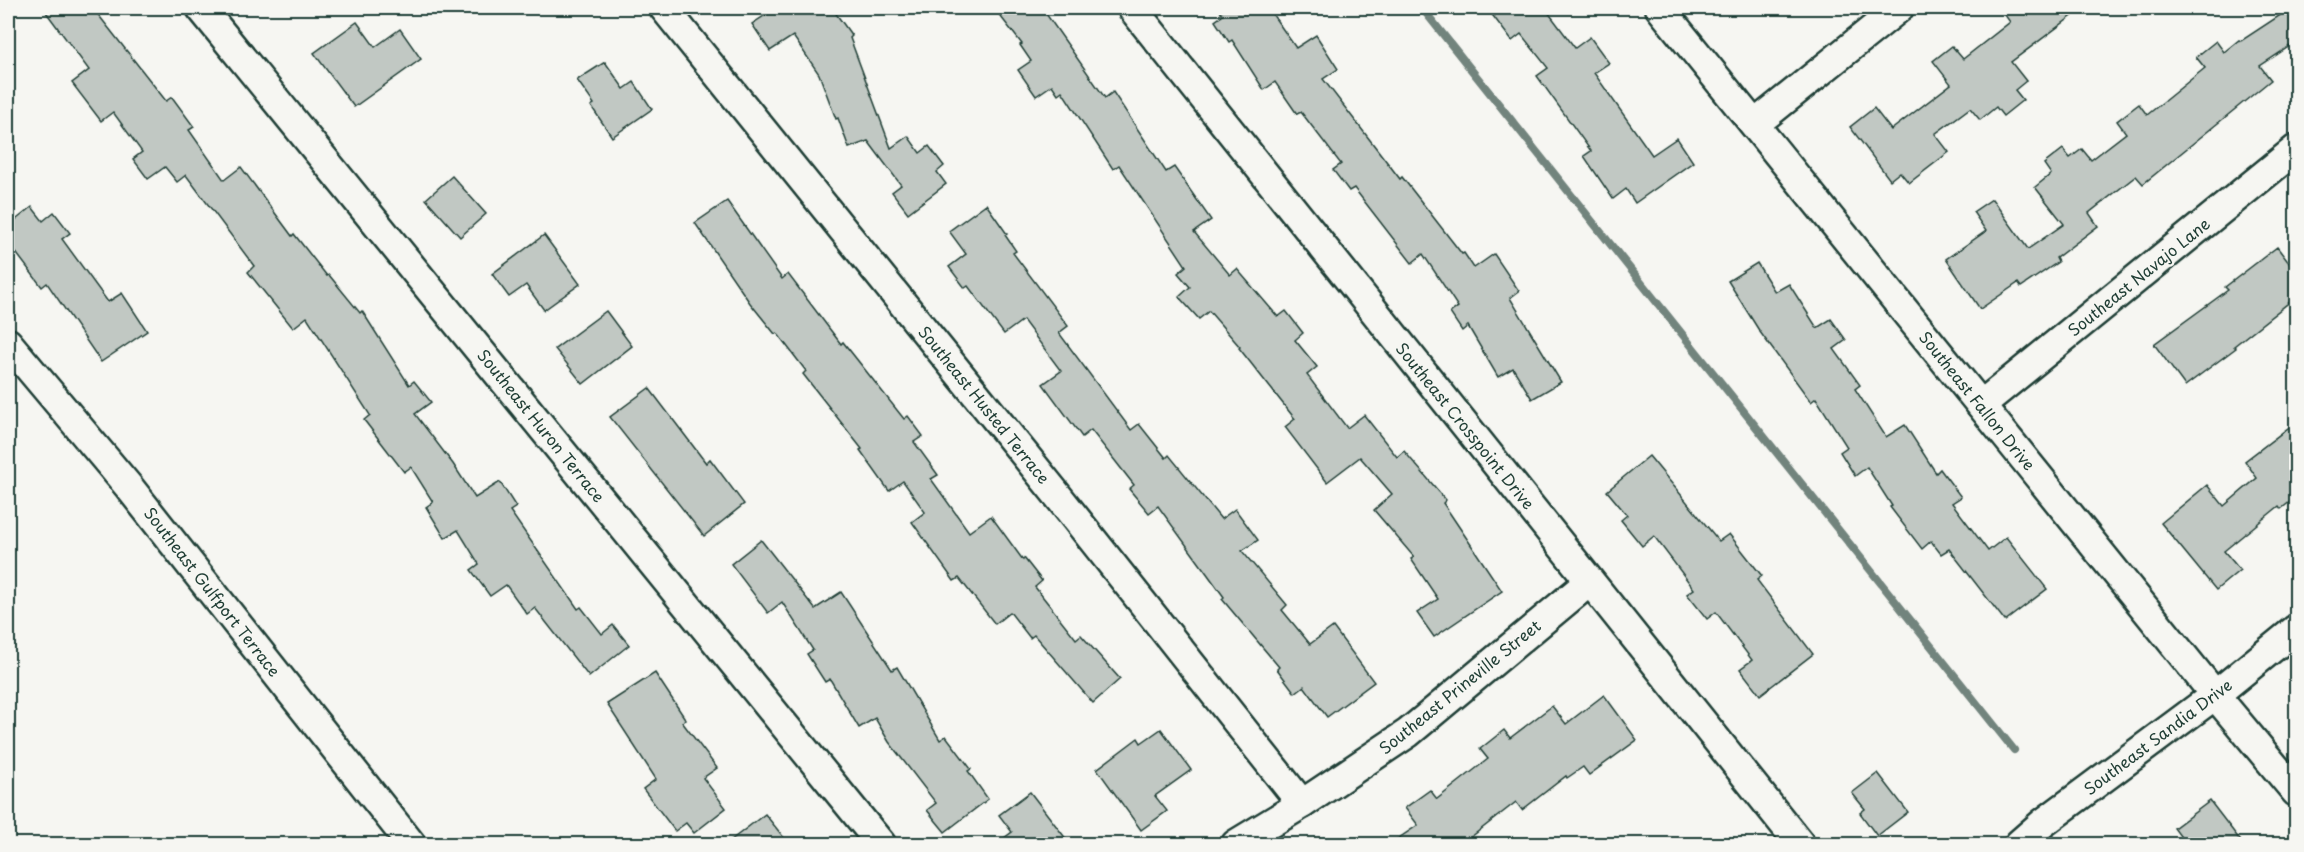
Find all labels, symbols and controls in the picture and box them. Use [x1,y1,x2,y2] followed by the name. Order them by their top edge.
[2062,211,2215,341] street label: Southeast Navajo Lane
[913,320,1056,489] street label: Southeast Husted Terrace
[1914,326,2042,475] street label: Southeast Fallon Drive
[1391,337,1541,514] street label: Southeast Crosspoint Drive
[472,344,611,507] street label: Southeast Huron Terrace
[139,502,287,681] street label: Southeast Gulfport Terrace
[1373,613,1546,759] street label: Southeast Prineville Street
[2078,672,2237,800] street label: Southeast Sandia Drive

